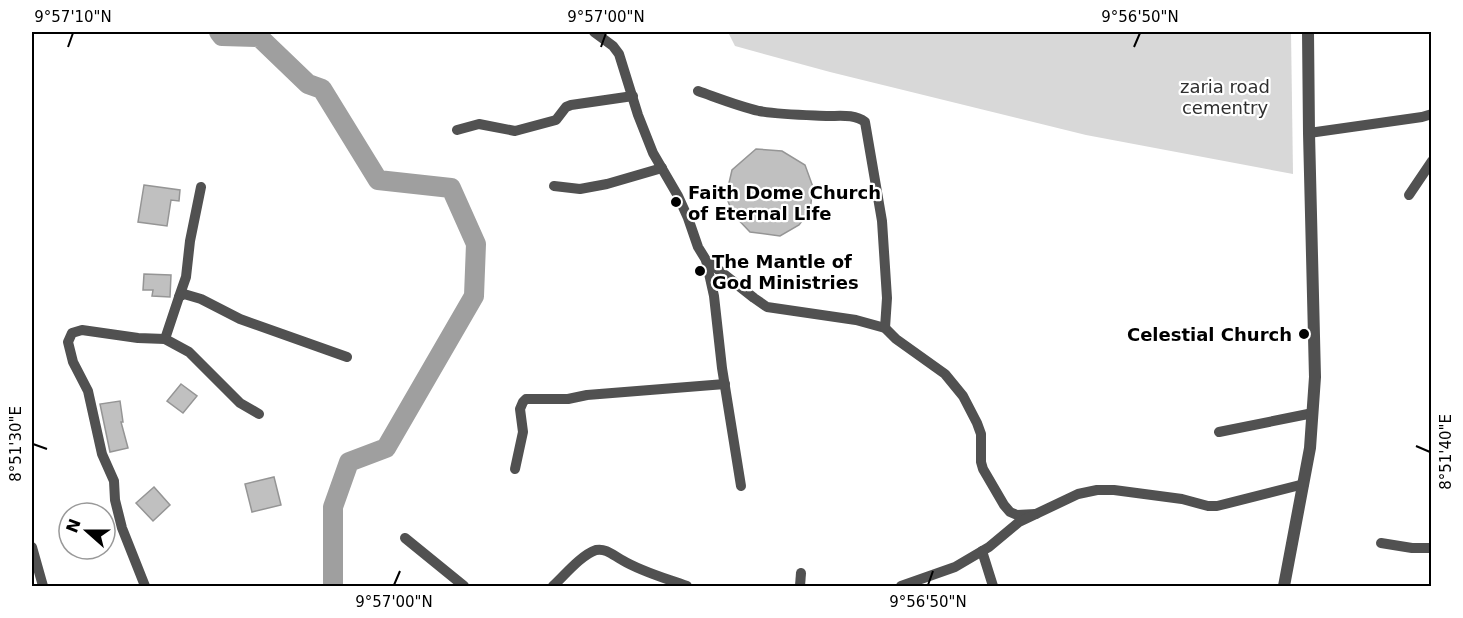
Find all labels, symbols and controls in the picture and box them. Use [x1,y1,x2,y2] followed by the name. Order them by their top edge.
[34,8,112,26] text: 9°57'10"N
[567,8,645,26] text: 9°57'00"N
[1101,8,1179,26] text: 9°56'50"N
[1180,76,1270,118] park label: zaria road cementry
[688,182,881,224] place label: Faith Dome Church of Eternal Life
[669,195,683,209] marker: Faith Dome Church of Eternal Life
[712,251,859,293] place label: The Mantle of God Ministries
[693,264,707,278] marker: The Mantle of God Ministries
[1127,324,1292,345] place label: Celestial Church
[1297,327,1311,341] marker: Celestial Church
[7,406,25,482] text: 8°51'30"E
[1437,414,1455,490] text: 8°51'40"E
[57,501,117,561] north arrow
[62,516,85,535] text: N
[355,593,433,611] text: 9°57'00"N
[889,593,967,611] text: 9°56'50"N

